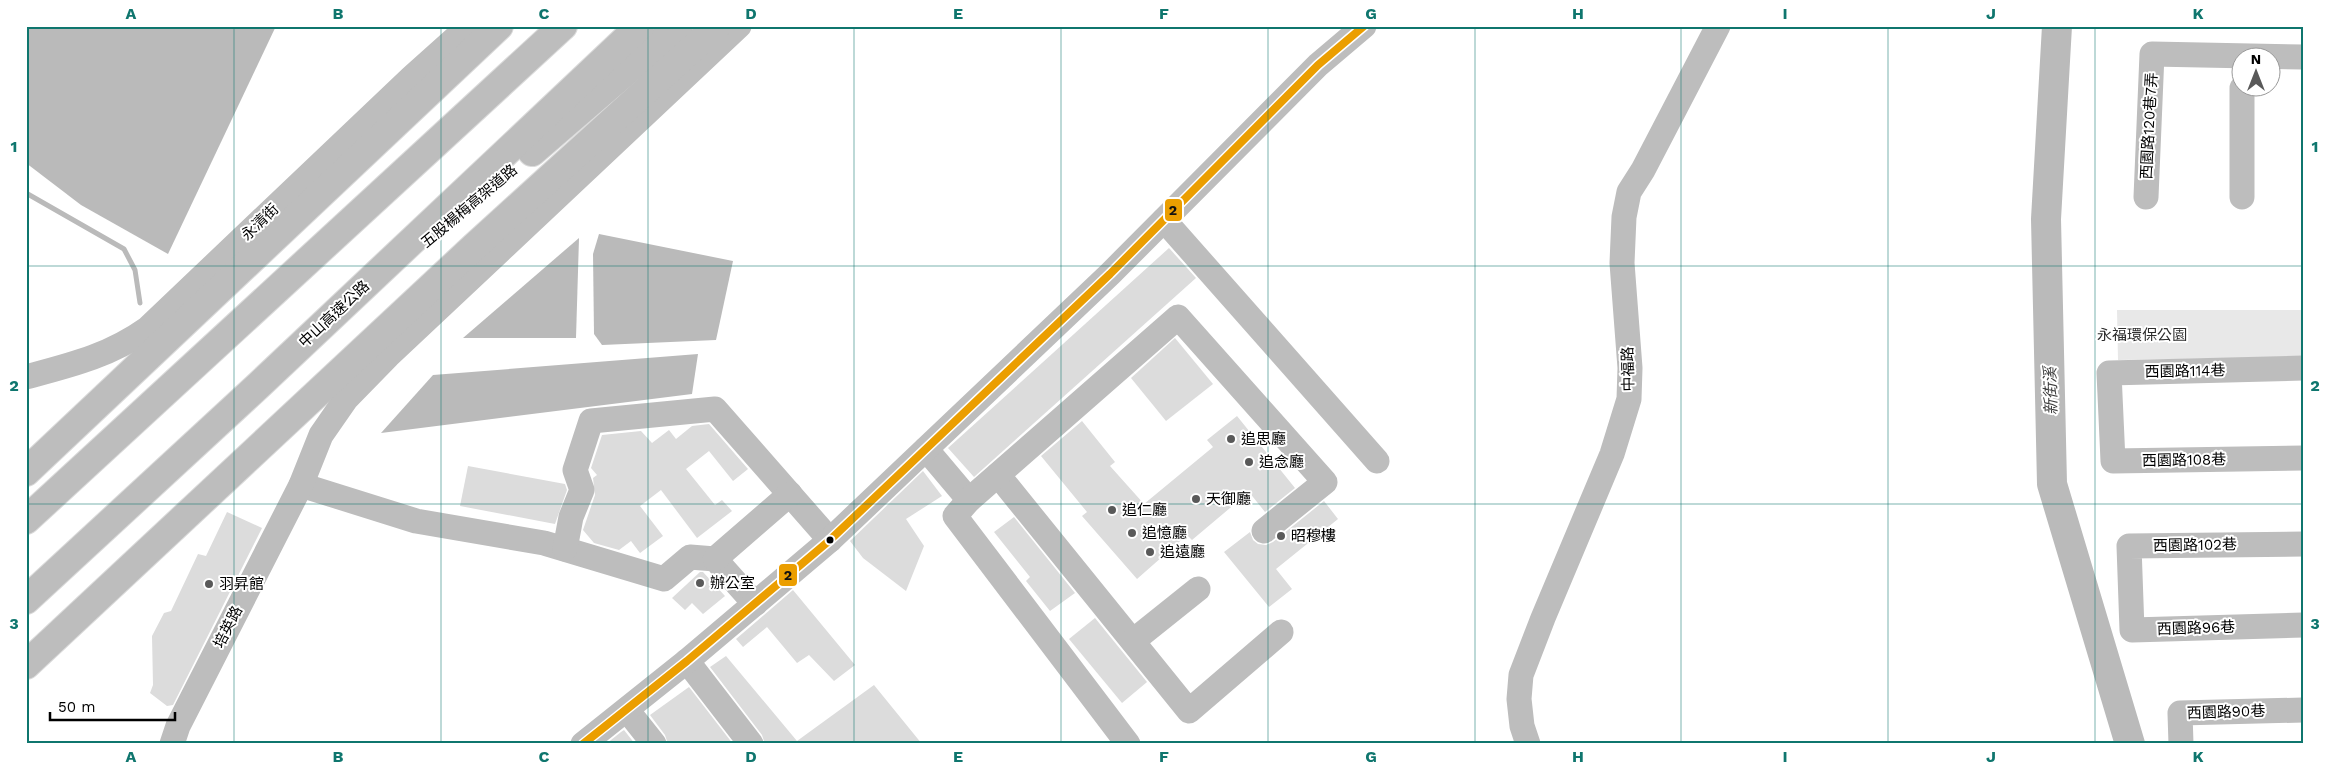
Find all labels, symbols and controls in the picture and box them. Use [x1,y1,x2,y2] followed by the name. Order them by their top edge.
[126,4,137,23] text: A
[333,4,344,23] text: B
[539,4,550,23] text: C
[745,4,757,23] text: D
[953,4,963,23] text: E
[1159,4,1169,23] text: F
[1365,4,1377,23] text: G
[1572,4,1584,23] text: H
[1782,4,1788,23] text: I
[1986,4,1996,23] text: J
[2192,4,2204,23] text: K
[2232,48,2282,98] north arrow
[2251,51,2261,67] text: N
[2137,72,2161,180] street label: 西園路120巷7弄
[11,137,17,156] text: 1
[2312,137,2318,156] text: 1
[417,161,521,251] street label: 五股楊梅高架道路
[1164,198,1183,222] line badge: 2
[238,200,282,244] street label: 永清街
[1169,202,1177,218] text: 2
[295,277,373,351] street label: 中山高速公路
[2097,326,2187,344] park label: 永福環保公園
[1619,346,1637,392] street label: 中福路
[2144,361,2226,381] street label: 西園路114巷
[2041,365,2060,415] water label: 新街溪
[9,376,19,395] text: 2
[2310,376,2320,395] text: 2
[1241,430,1286,448] place label: 追思廳
[1225,433,1237,445] marker: 追思廳
[2142,450,2226,470] street label: 西園路108巷
[1259,453,1304,471] place label: 追念廳
[1243,456,1255,468] marker: 追念廳
[1206,490,1251,508] place label: 天御廳
[1190,493,1202,505] marker: 天御廳
[1122,501,1167,519] place label: 追仁廳
[1106,504,1118,516] marker: 追仁廳
[1142,524,1187,542] place label: 追憶廳
[1126,527,1138,539] marker: 追憶廳
[1291,527,1336,545] place label: 昭穆樓
[1275,530,1287,542] marker: 昭穆樓
[825,535,835,545] unlabelled marker
[2153,535,2237,555] street label: 西園路102巷
[1160,543,1205,561] place label: 追遠廳
[1144,546,1156,558] marker: 追遠廳
[778,563,798,587] line badge: 2
[784,567,792,583] text: 2
[710,574,755,592] place label: 辦公室
[219,575,264,593] place label: 羽昇館
[694,577,706,589] marker: 辦公室
[203,578,215,590] marker: 羽昇館
[210,603,246,651] street label: 培英路
[9,614,19,633] text: 3
[2310,614,2320,633] text: 3
[2157,618,2235,638] street label: 西園路96巷
[50,690,175,722] scale bar
[58,698,95,716] text: 50 m
[2186,702,2266,722] street label: 西園路90巷
[126,747,137,766] text: A
[333,747,344,766] text: B
[539,747,550,766] text: C
[745,747,757,766] text: D
[953,747,963,766] text: E
[1159,747,1169,766] text: F
[1365,747,1377,766] text: G
[1572,747,1584,766] text: H
[1782,747,1788,766] text: I
[1986,747,1996,766] text: J
[2192,747,2204,766] text: K

